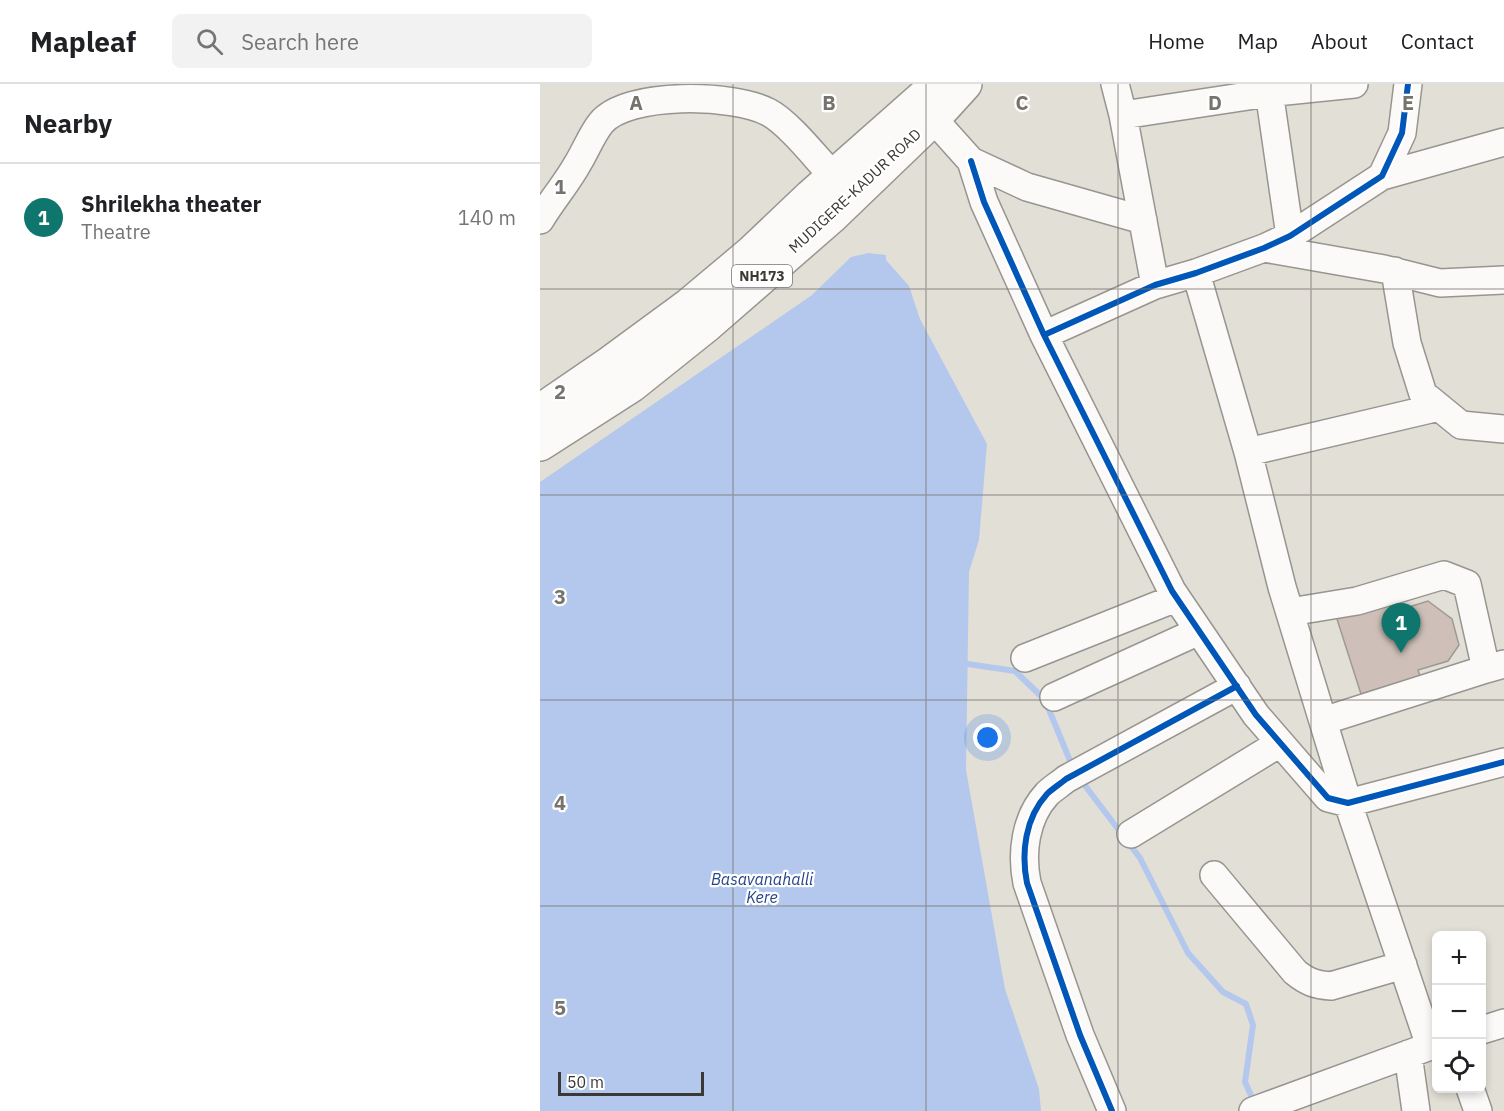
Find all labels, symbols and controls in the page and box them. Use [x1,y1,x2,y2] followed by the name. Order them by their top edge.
[172,14,592,68] search box
[30,23,136,60] text: Mapleaf
[193,25,226,58] icon: search
[241,27,359,56] text: Search here
[1148,27,1205,55] text: Home
[1238,27,1278,55] text: Map
[1311,27,1368,55] text: About
[1401,27,1474,55] text: Contact
[629,89,643,116] text: A
[822,89,836,116] text: B
[1015,89,1029,116] text: C
[1208,89,1222,116] text: D
[1402,89,1414,116] text: E
[24,106,112,140] text: Nearby
[785,124,925,257] street label: MUDIGERE-KADUR ROAD
[554,173,566,200] text: 1
[81,189,261,218] text: Shrilekha theater
[38,204,50,231] text: 1
[458,204,516,231] text: 140 m
[81,218,151,245] text: Theatre
[732,265,792,287] road number: NH173
[554,378,566,405] text: 2
[554,583,566,610] text: 3
[1382,604,1420,653] pin: 1
[973,723,1002,752] your location
[554,789,566,816] text: 4
[711,869,814,907] water label: Basavanahalli Kere
[1432,931,1486,1093] map controls
[1432,931,1486,985] button: +
[1432,985,1486,1039] button: −
[554,994,566,1021] text: 5
[1432,1039,1486,1093] button: locate
[558,1069,704,1096] scale bar
[567,1072,604,1092] text: 50 m

